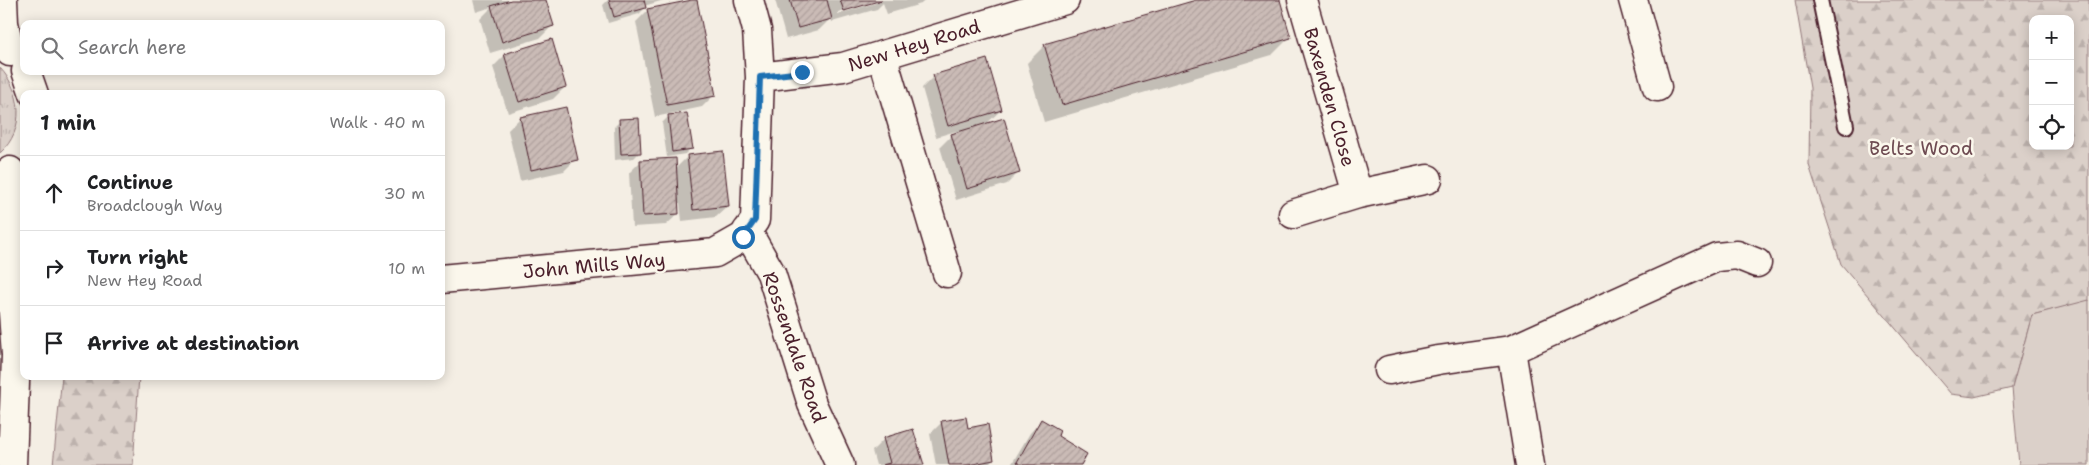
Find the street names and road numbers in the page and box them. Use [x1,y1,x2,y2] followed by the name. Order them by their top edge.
[845,13,983,77] street label: New Hey Road
[1298,25,1361,170] street label: Baxenden Close
[522,247,666,284] street label: John Mills Way
[757,268,832,426] street label: Rossendale Road

